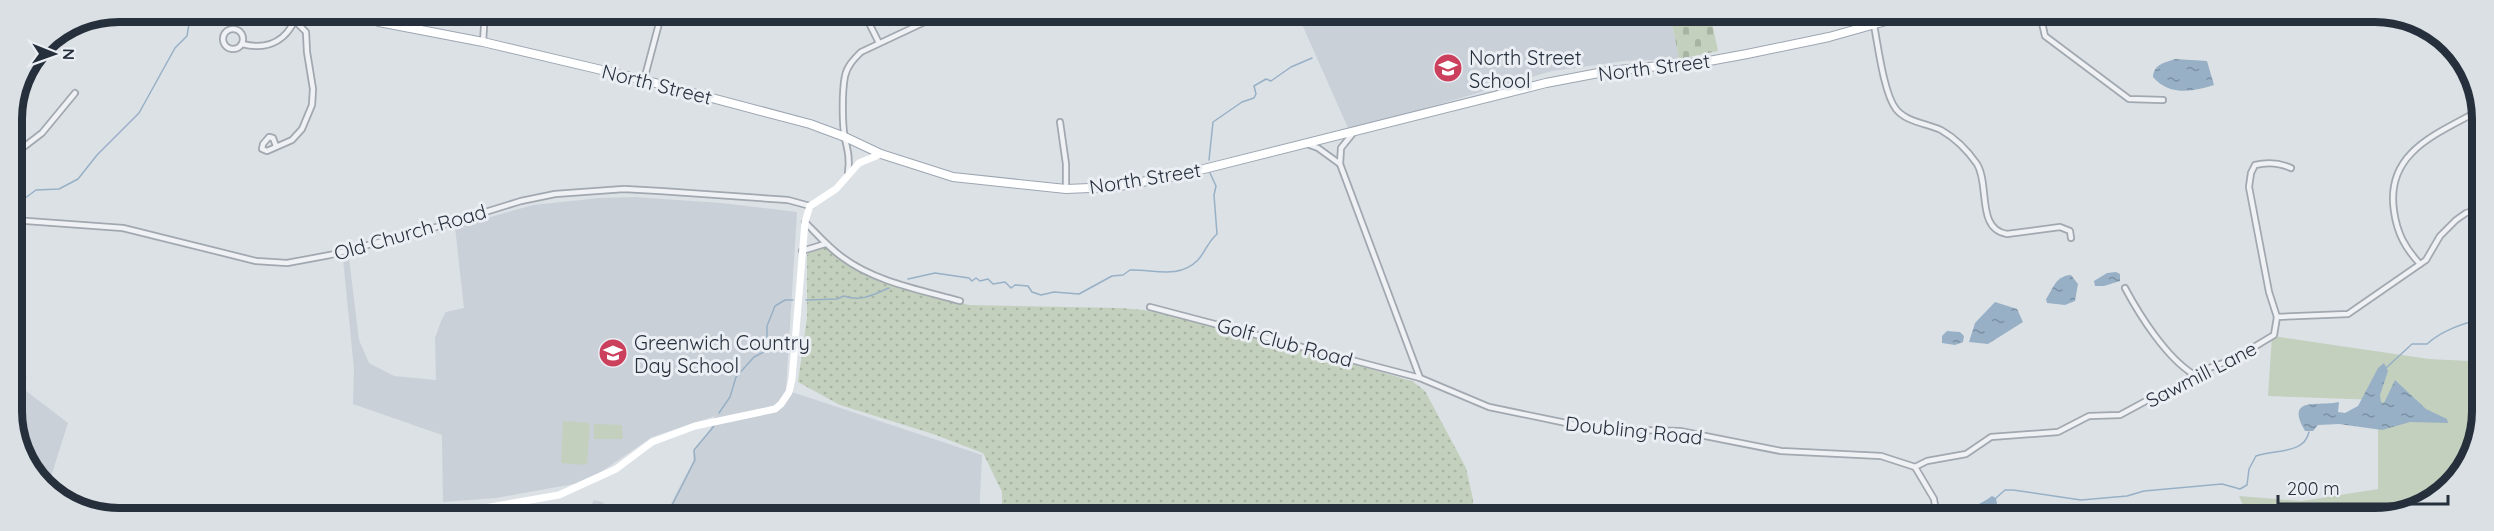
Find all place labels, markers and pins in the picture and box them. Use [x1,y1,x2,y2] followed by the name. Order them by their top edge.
[1469,45,1582,93] place label: North Street School
[1432,52,1464,84] school or university icon: North Street School
[634,330,810,378] place label: Greenwich Country Day School
[597,337,629,369] school or university icon: Greenwich Country Day School

